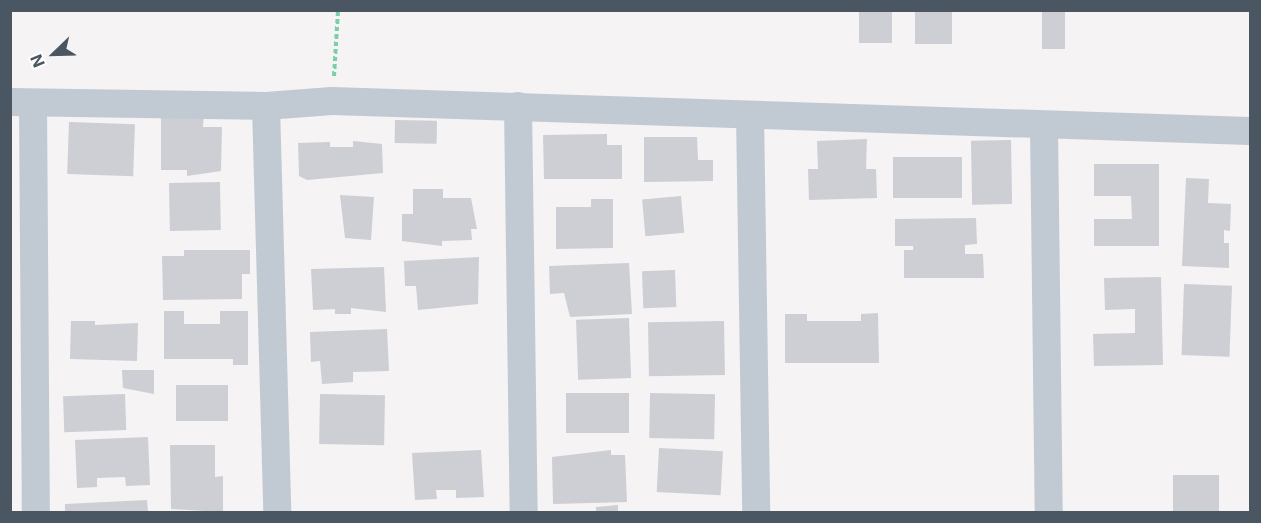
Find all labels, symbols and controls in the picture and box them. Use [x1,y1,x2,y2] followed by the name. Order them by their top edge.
[24,24,84,84] north arrow
[26,52,49,71] text: N

